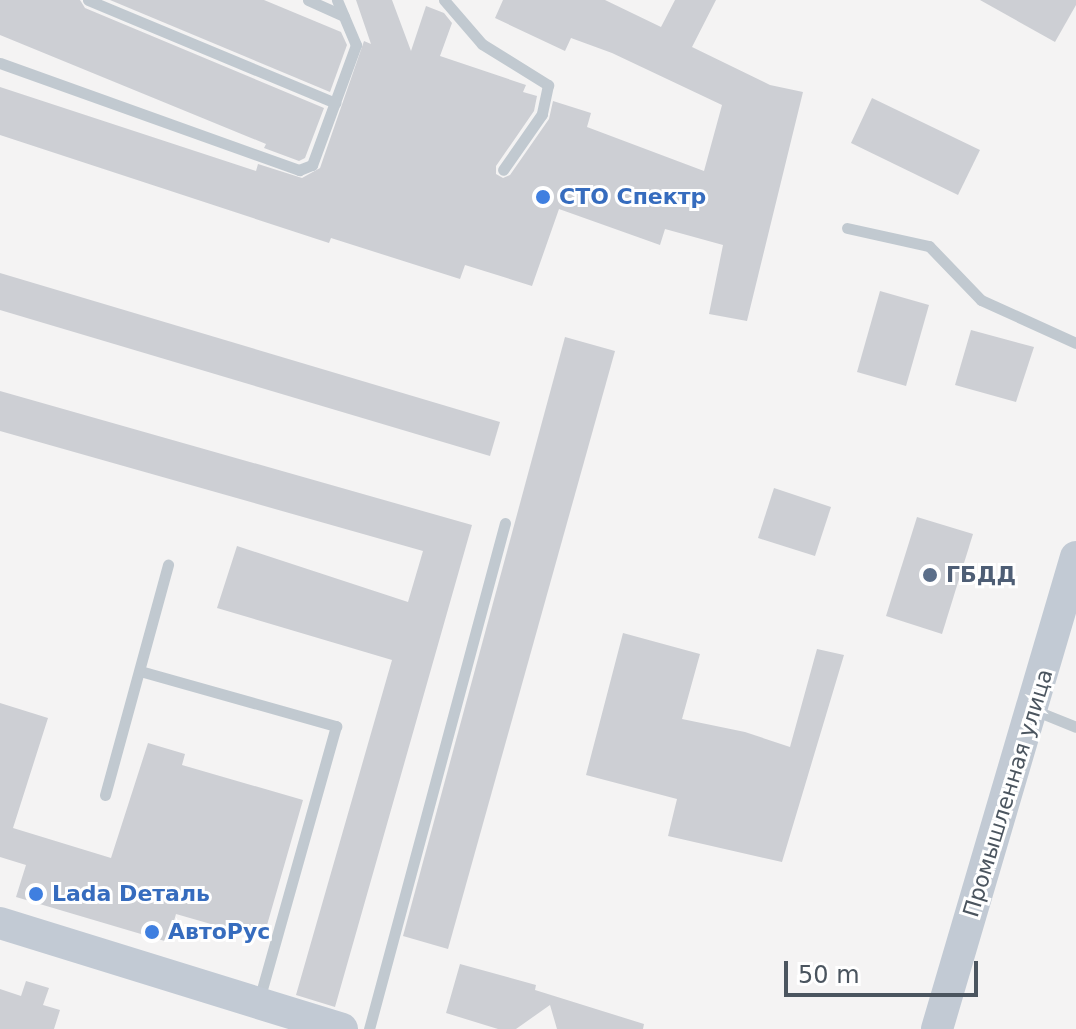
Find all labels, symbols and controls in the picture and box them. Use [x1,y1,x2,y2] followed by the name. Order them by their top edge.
[559,184,706,210] place label: СТО Спектр
[534,188,552,206] marker: СТО Спектр
[946,562,1016,588] place label: ГБДД
[921,566,939,584] marker: ГБДД
[958,666,1058,920] street label: Промышленная улица
[52,881,210,907] place label: Lada Dеталь
[27,885,45,903] marker: Lada Dеталь
[168,919,270,945] place label: АвтоРус
[143,923,161,941] marker: АвтоРус
[788,945,982,995] scale bar
[798,961,860,989] text: 50 m

